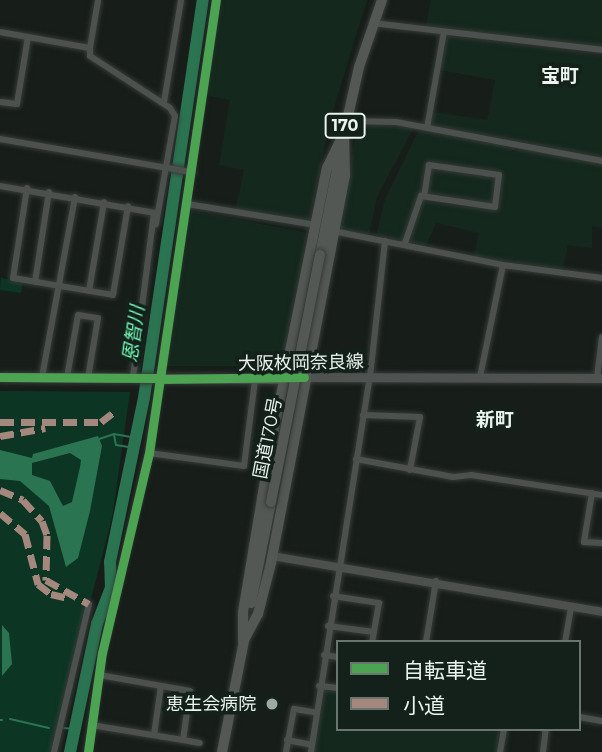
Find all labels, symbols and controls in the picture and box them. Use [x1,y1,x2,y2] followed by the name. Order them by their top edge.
[541,65,579,87] district label: 宝町
[324,114,366,138] road number: 170
[119,304,149,364] water label: 恩智川
[238,351,364,375] street label: 大阪枚岡奈良線
[250,395,286,481] street label: 国道170号
[476,409,514,431] district label: 新町
[336,640,581,731] legend
[403,658,487,683] text: 自転車道
[166,693,256,715] place label: 恵生会病院
[403,693,445,718] text: 小道
[262,694,282,714] marker: 恵生会病院

